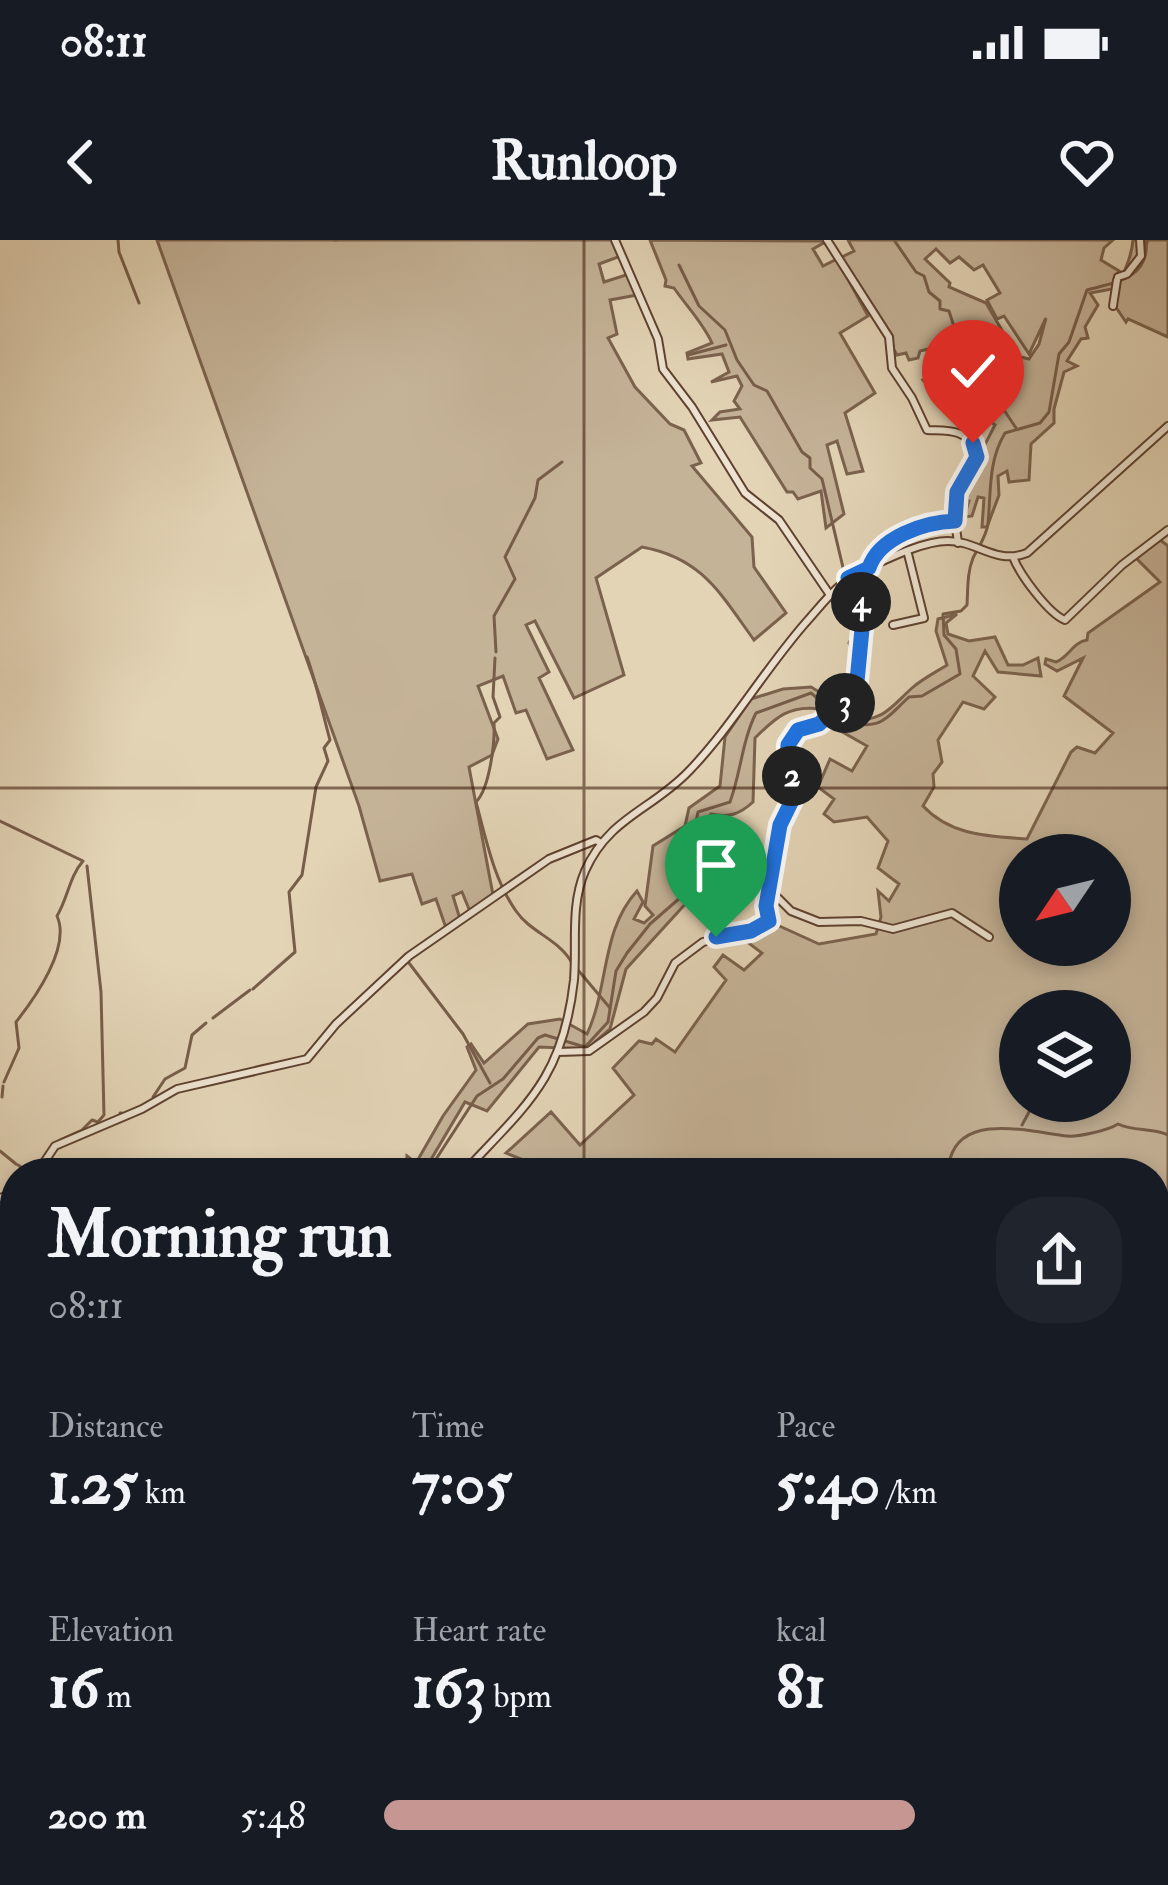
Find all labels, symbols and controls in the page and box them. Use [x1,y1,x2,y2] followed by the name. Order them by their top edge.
[60,14,147,70] text: 08:11
[491,128,677,196] text: Runloop
[48,129,114,195] icon: back
[1054,129,1120,195] icon: heart
[922,320,1024,443] pin
[940,338,1006,404] icon: check
[831,572,891,632] pin: 4
[852,581,870,622] text: 4
[815,673,875,733] pin: 3
[839,682,851,723] text: 3
[762,746,822,806] pin: 2
[784,755,800,796] text: 2
[665,814,767,937] pin
[683,832,749,898] icon: arrive
[999,834,1131,966] north arrow
[999,834,1131,1122] map controls
[999,990,1131,1122] button: layers
[48,1194,392,1277] text: Morning run
[996,1197,1122,1323] button: share
[48,1281,124,1330] text: 08:11
[48,1406,163,1447] text: Distance
[412,1406,484,1447] text: Time
[776,1406,835,1447] text: Pace
[48,1447,138,1522] text: 1.25
[412,1447,512,1522] text: 7:05
[776,1447,880,1522] text: 5:40
[138,1472,186,1513] text: km
[880,1472,937,1513] text: /km
[48,1610,174,1651] text: Elevation
[412,1610,546,1651] text: Heart rate
[776,1610,827,1651] text: kcal
[48,1651,99,1726] text: 16
[412,1651,486,1726] text: 163
[776,1651,826,1726] text: 81
[99,1676,132,1717] text: m
[486,1676,552,1717] text: bpm
[48,1791,146,1840] text: 200 m
[240,1791,306,1840] text: 5:48

